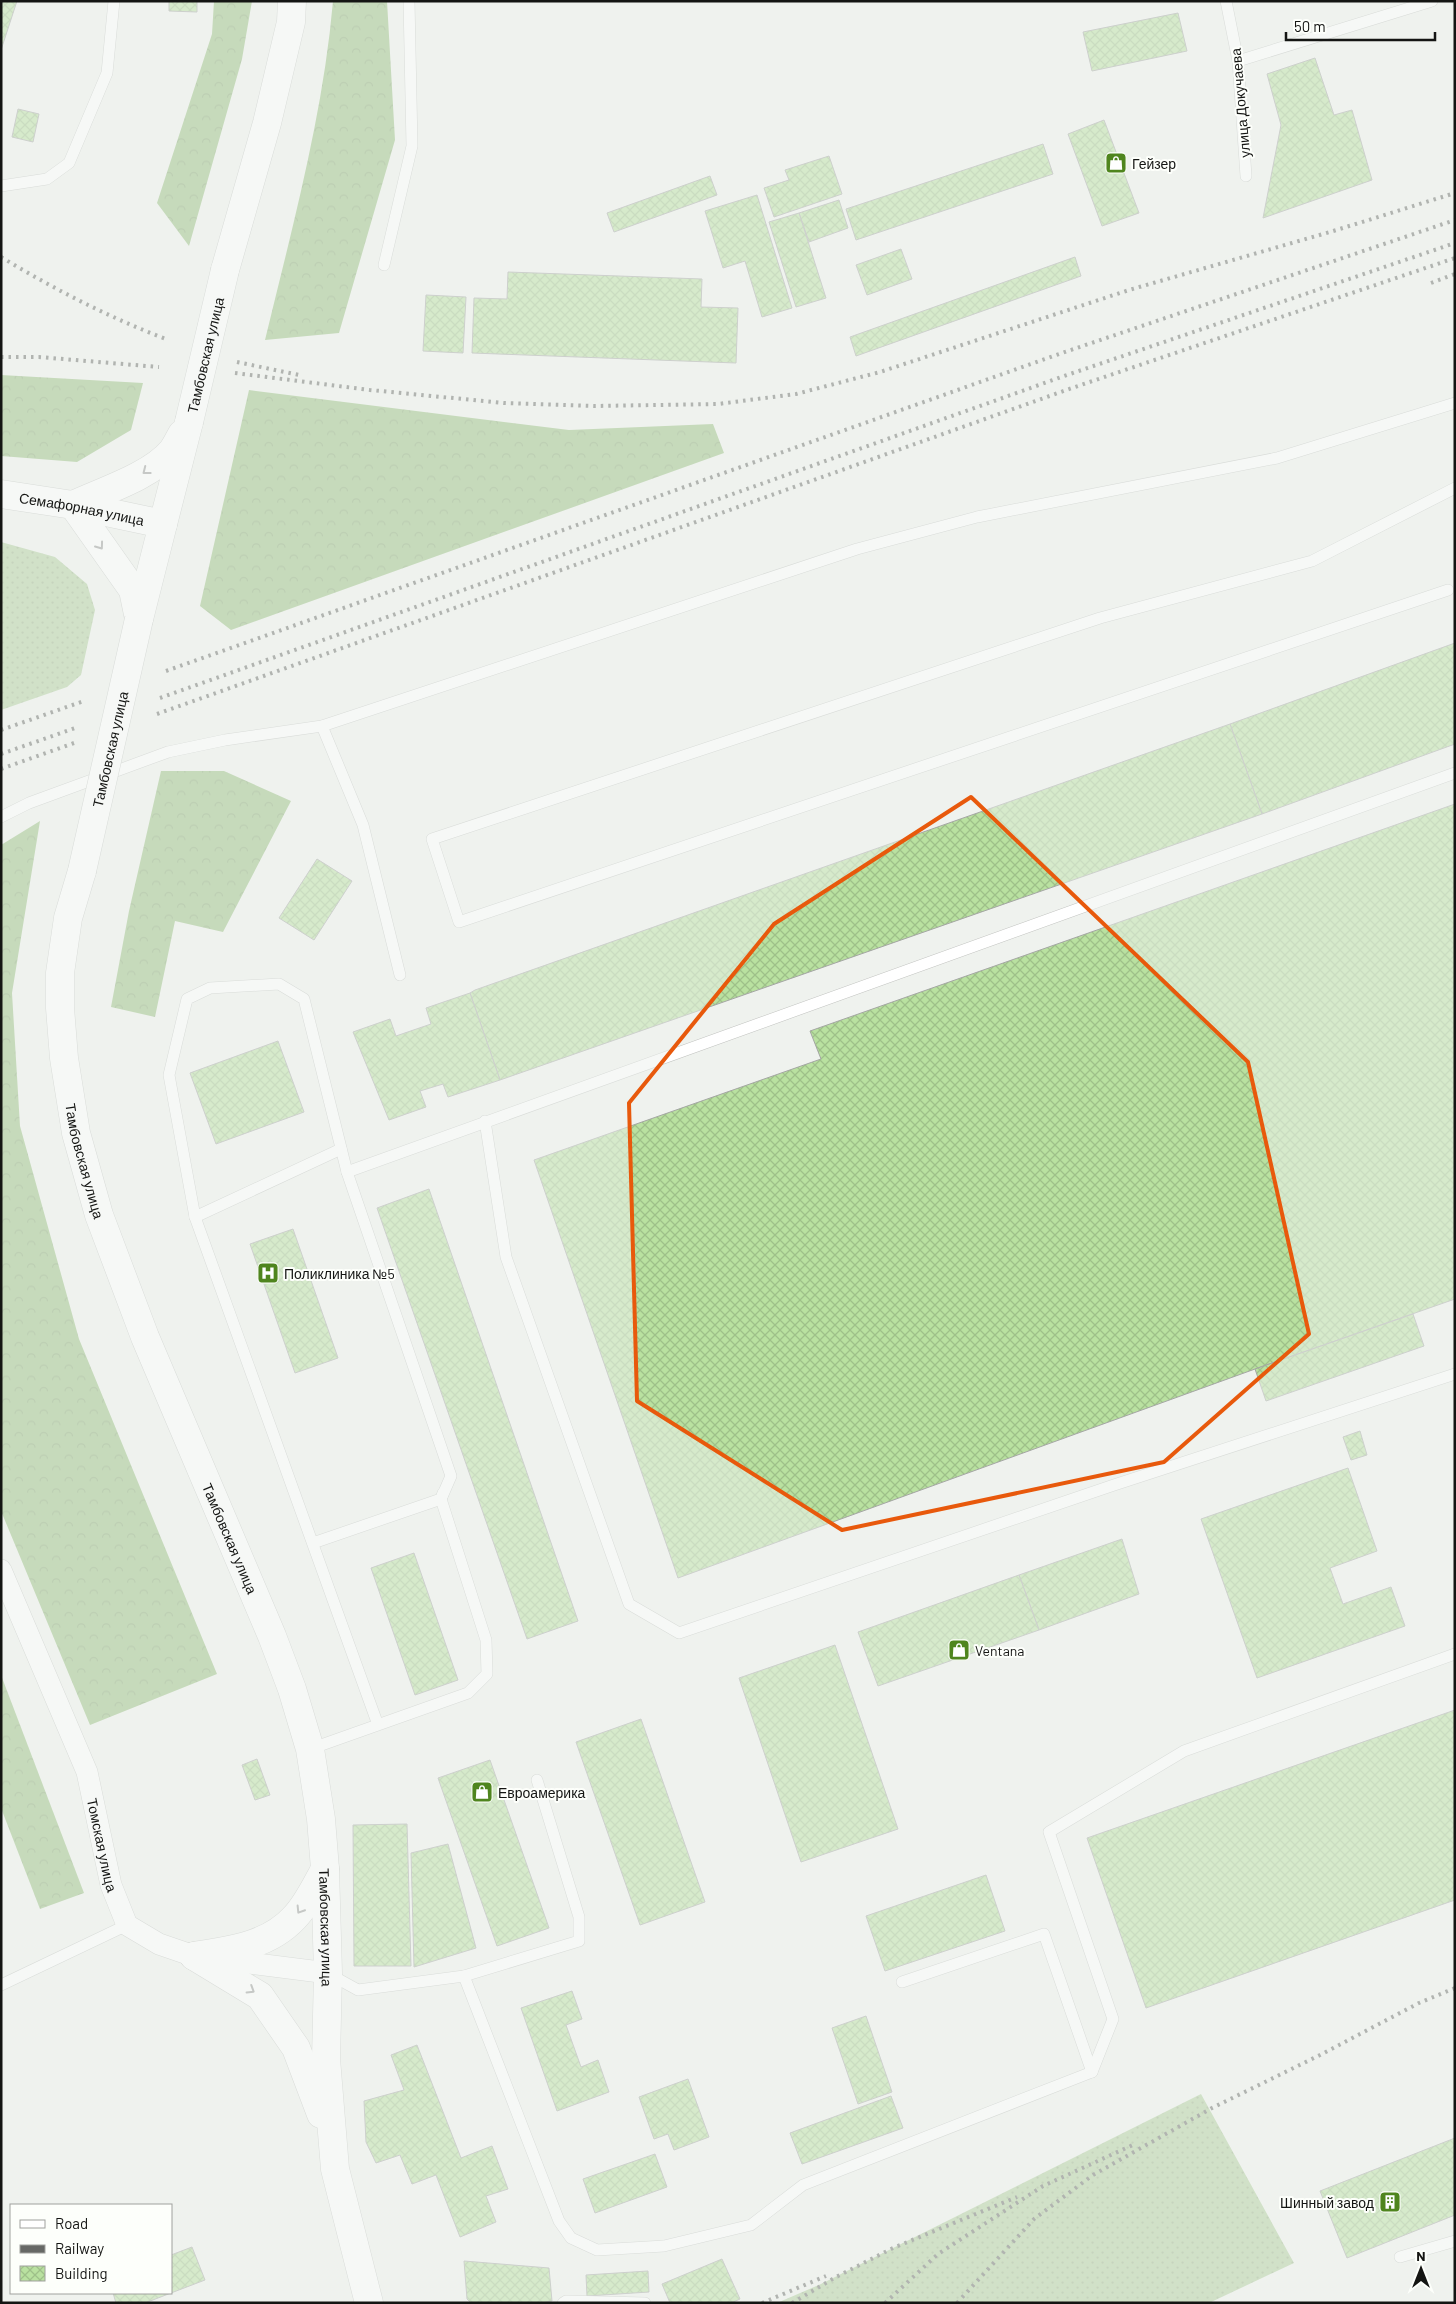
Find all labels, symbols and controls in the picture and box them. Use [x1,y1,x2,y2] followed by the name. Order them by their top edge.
[1286,10,1435,42] scale bar
[1294,17,1326,35] text: 50 m
[1227,47,1253,159] street label: улица Докучаева
[1104,151,1128,175] shop icon: Гейзер
[1132,155,1176,172] place label: Гейзер
[183,295,227,414] street label: Тамбовская улица
[142,465,152,474] one-way arrow
[18,488,146,528] street label: Семафорная улица
[95,540,103,549] one-way arrow
[88,689,131,809] street label: Тамбовская улица
[63,1102,108,1221] street label: Тамбовская улица
[256,1261,280,1285] hospital icon: Поликлиника №5
[284,1265,395,1282] place label: Поликлиника №5
[200,1480,262,1596] street label: Тамбовская улица
[947,1638,971,1662] shop icon: Ventana
[975,1642,1025,1659] place label: Ventana
[470,1780,494,1804] shop icon: Евроамерика
[498,1784,586,1801] place label: Евроамерика
[84,1797,121,1894] street label: Томская улица
[316,1868,337,1987] street label: Тамбовская улица
[296,1905,306,1914] one-way arrow
[245,1984,254,1994] one-way arrow
[1378,2190,1402,2214] building icon: Шинный завод
[1280,2194,1374,2211] place label: Шинный завод
[10,2204,172,2294] legend
[55,2214,88,2232] text: Road
[55,2239,104,2257] text: Railway
[1396,2244,1446,2294] north arrow
[1416,2247,1426,2264] text: N
[55,2264,108,2282] text: Building

